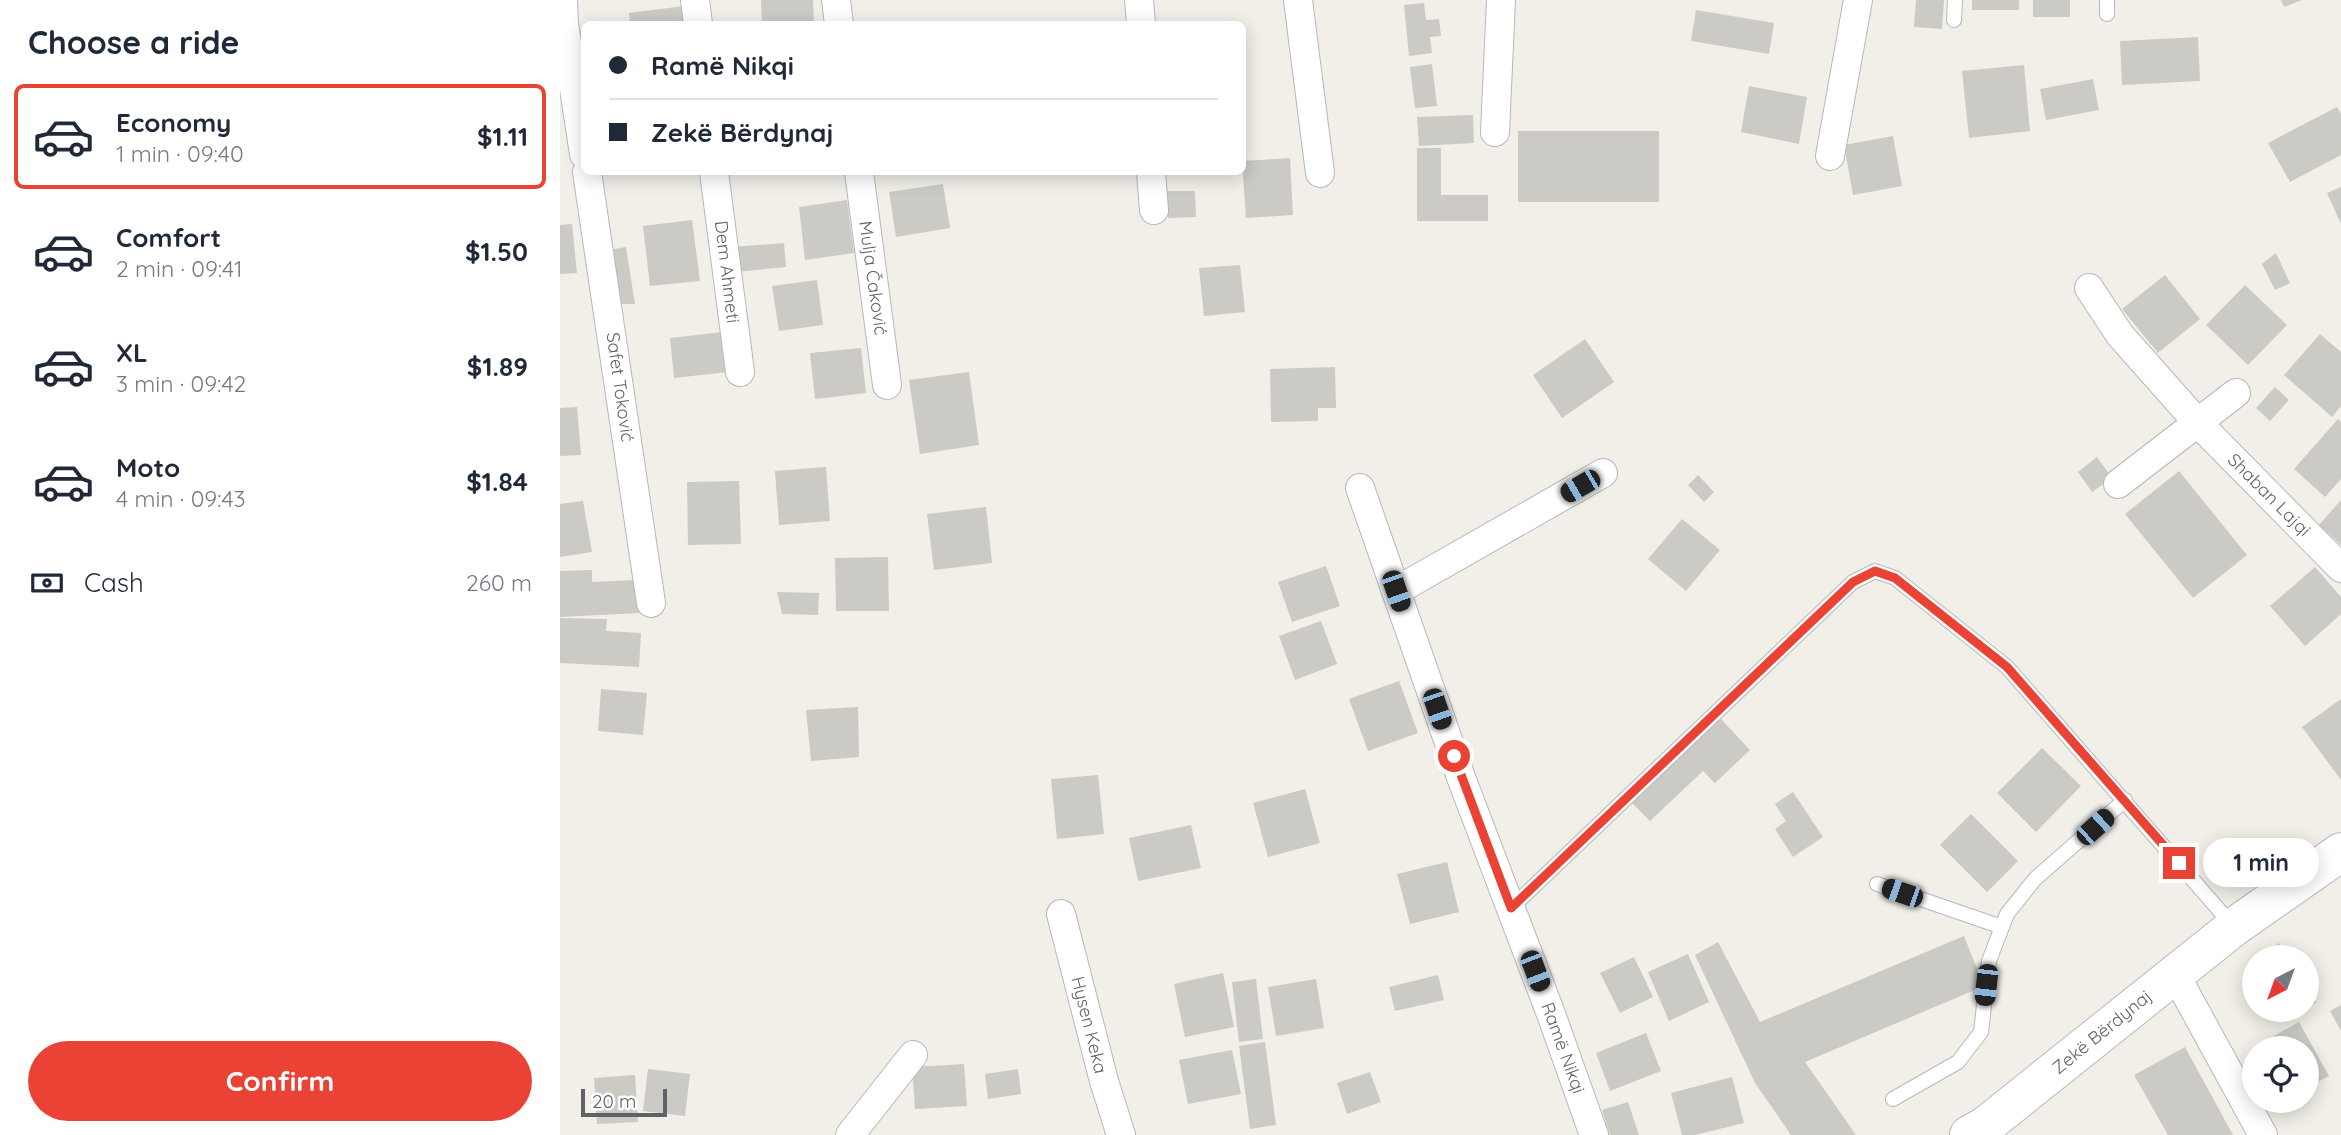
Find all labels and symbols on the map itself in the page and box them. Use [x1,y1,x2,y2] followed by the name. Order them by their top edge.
[710,219,745,324] street label: Dem Ahmeti
[854,219,893,337] street label: Mulja Čaković
[601,331,640,443] street label: Safet Toković
[2223,448,2316,541] street label: Shaban Lajqi
[1557,466,1604,506] car
[1380,568,1413,614] car
[1421,686,1454,732] car
[1438,740,1470,772] route start
[2073,805,2118,849] car
[2204,838,2319,888] callout: 1 min
[2163,847,2195,879] route end
[1879,876,1926,910] car
[2242,945,2319,1022] north arrow
[1518,948,1553,994] car
[1974,963,1999,1007] car
[1066,974,1113,1076] street label: Hysen Keka
[2047,984,2156,1079] street label: Zekë Bërdynaj
[1536,999,1591,1097] street label: Ramë Nikqi
[581,1086,667,1118] scale bar

